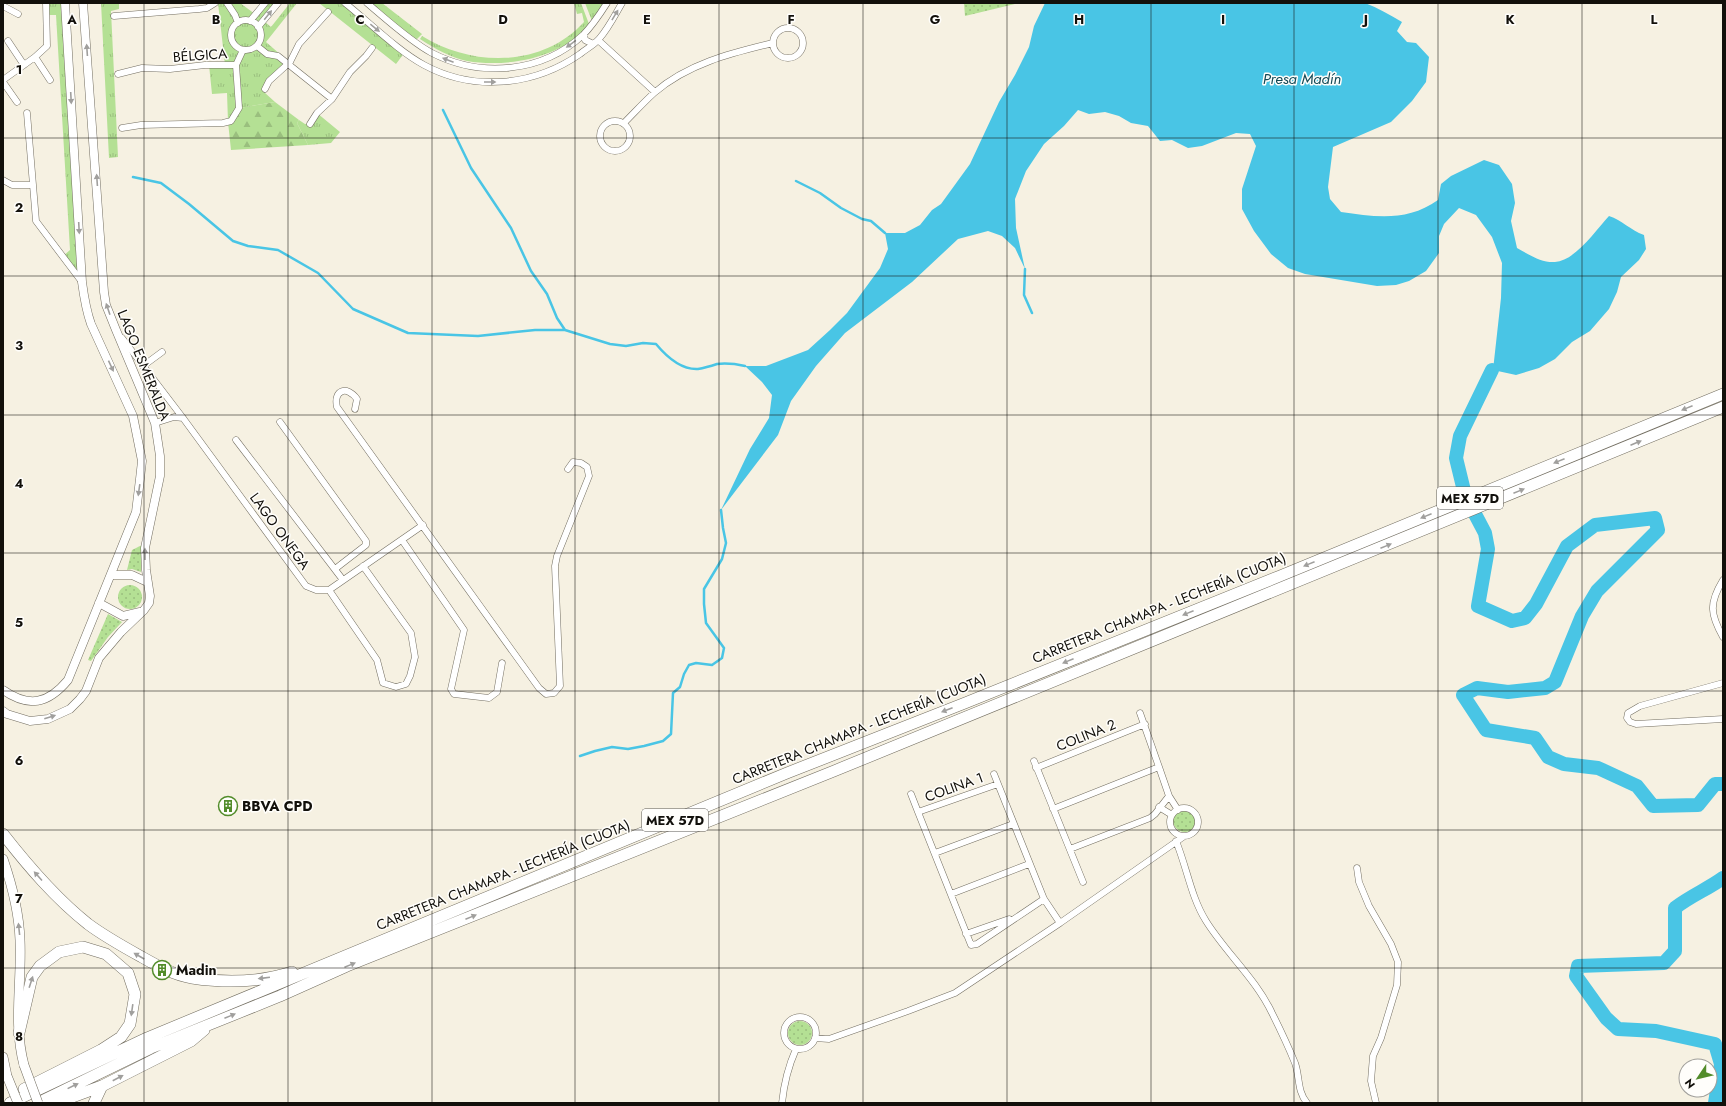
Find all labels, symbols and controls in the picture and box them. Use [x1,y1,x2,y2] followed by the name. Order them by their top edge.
[612,9,619,21] one-way arrow
[66,10,77,29] text: A
[212,10,221,29] text: B
[264,10,272,21] one-way arrow
[355,10,365,29] text: C
[498,10,508,29] text: D
[643,10,651,29] text: E
[787,10,795,29] text: F
[930,10,941,29] text: G
[1074,10,1084,29] text: H
[1221,10,1225,29] text: I
[1361,10,1368,29] text: J
[1505,10,1515,29] text: K
[1651,10,1658,29] text: L
[370,23,381,32] one-way arrow
[566,40,577,48] one-way arrow
[172,43,229,67] street label: BÉLGICA
[83,44,90,56] one-way arrow
[442,56,454,62] one-way arrow
[16,60,22,79] text: 1
[1263,68,1341,90] water label: Presa Madín
[484,79,497,85] one-way arrow
[67,92,74,104] one-way arrow
[93,174,100,186] one-way arrow
[15,198,23,217] text: 2
[75,222,82,234] one-way arrow
[105,303,111,315] one-way arrow
[113,307,176,424] street label: LAGO ESMERALDA
[15,336,23,355] text: 3
[108,360,114,371] one-way arrow
[1680,406,1692,412] one-way arrow
[1630,440,1642,446] one-way arrow
[1552,459,1564,465] one-way arrow
[14,474,24,493] text: 4
[136,484,142,496] one-way arrow
[1437,487,1503,509] road number: MEX 57D
[245,488,315,574] street label: LAGO ONEGA
[1514,488,1526,494] one-way arrow
[1419,513,1431,519] one-way arrow
[1380,542,1392,548] one-way arrow
[142,547,148,560] one-way arrow
[1029,548,1289,668] street label: CARRETERA CHAMAPA - LECHERÍA (CUOTA)
[1302,561,1314,567] one-way arrow
[1182,610,1194,616] one-way arrow
[15,613,23,632] text: 5
[1061,659,1073,665] one-way arrow
[729,669,989,789] street label: CARRETERA CHAMAPA - LECHERÍA (CUOTA)
[941,708,953,714] one-way arrow
[45,714,57,720] one-way arrow
[1053,714,1119,756] street label: COLINA 2
[15,751,24,770] text: 6
[922,767,986,807] street label: COLINA 1
[217,795,239,817] building icon: BBVA CPD
[242,796,313,816] place label: BBVA CPD
[642,809,708,831] road number: MEX 57D
[373,815,633,935] street label: CARRETERA CHAMAPA - LECHERÍA (CUOTA)
[33,871,42,881] one-way arrow
[15,889,23,908] text: 7
[465,913,477,919] one-way arrow
[16,923,22,935] one-way arrow
[133,952,145,959] one-way arrow
[151,959,173,981] building icon: Madin
[176,960,217,980] place label: Madin
[345,962,356,968] one-way arrow
[258,974,270,981] one-way arrow
[28,975,34,987] one-way arrow
[129,1004,135,1016] one-way arrow
[225,1012,237,1018] one-way arrow
[15,1027,23,1046] text: 8
[1678,1058,1718,1098] north arrow
[112,1074,124,1081] one-way arrow
[1681,1076,1699,1092] text: N
[68,1083,79,1089] one-way arrow

